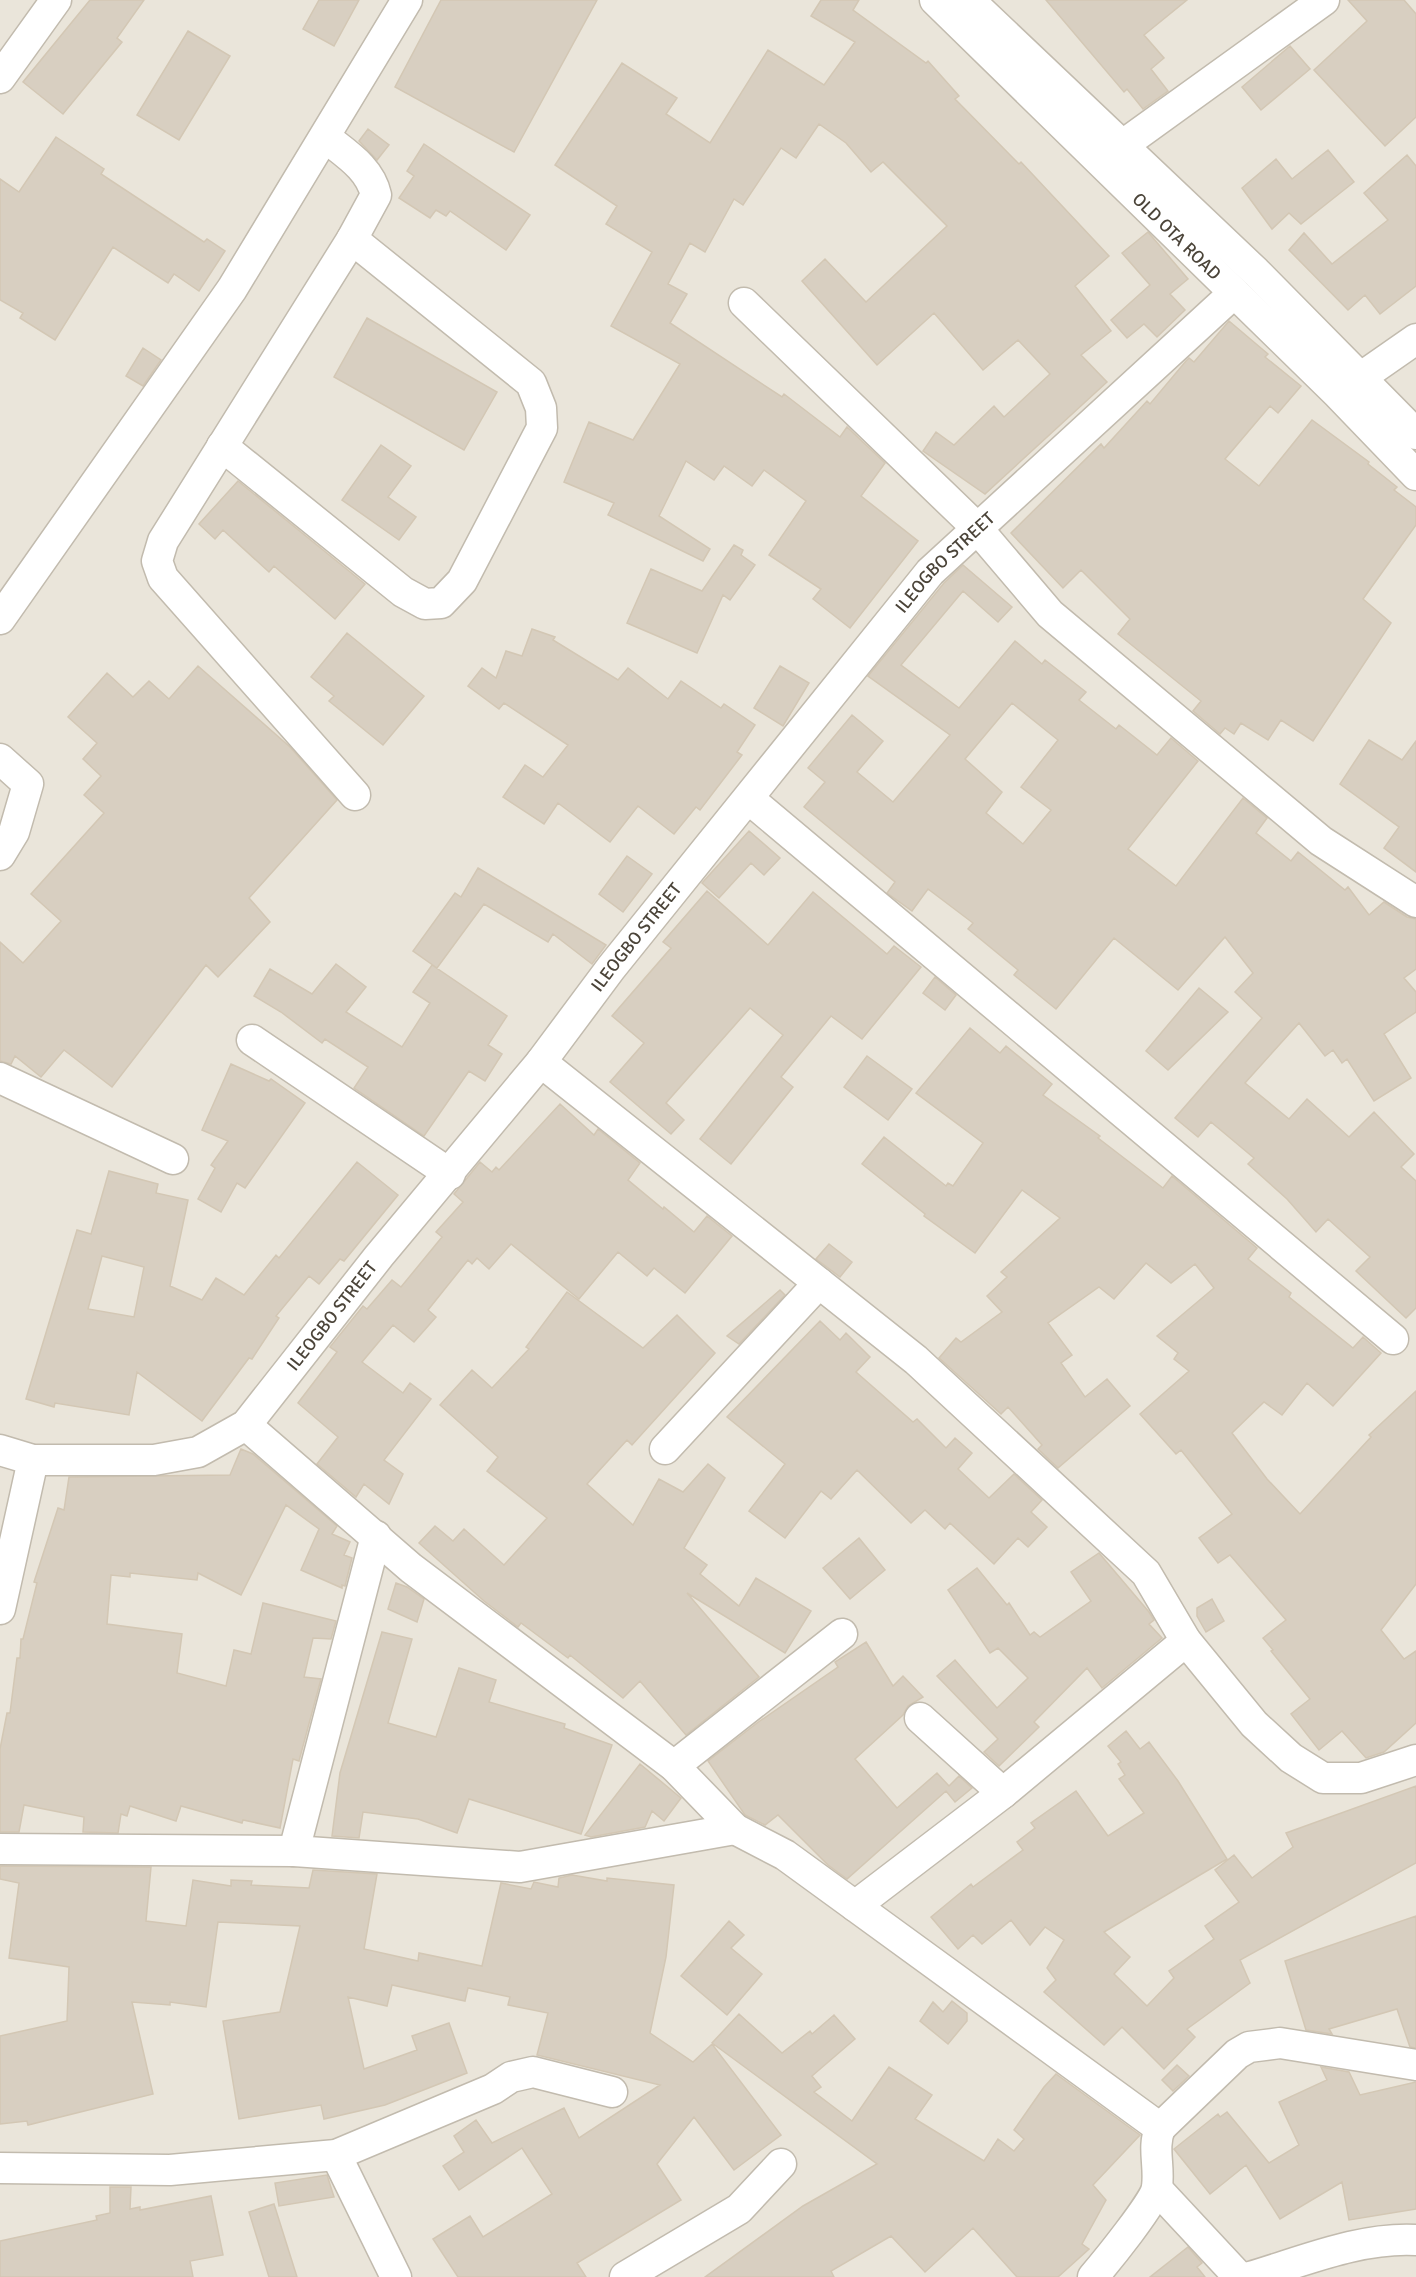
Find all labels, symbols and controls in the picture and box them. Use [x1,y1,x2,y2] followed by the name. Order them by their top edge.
[1128,188,1226,285] street label: OLD OTA ROAD
[890,507,999,617] street label: ILEOGBO STREET
[586,878,686,996] street label: ILEOGBO STREET
[282,1257,382,1375] street label: ILEOGBO STREET

